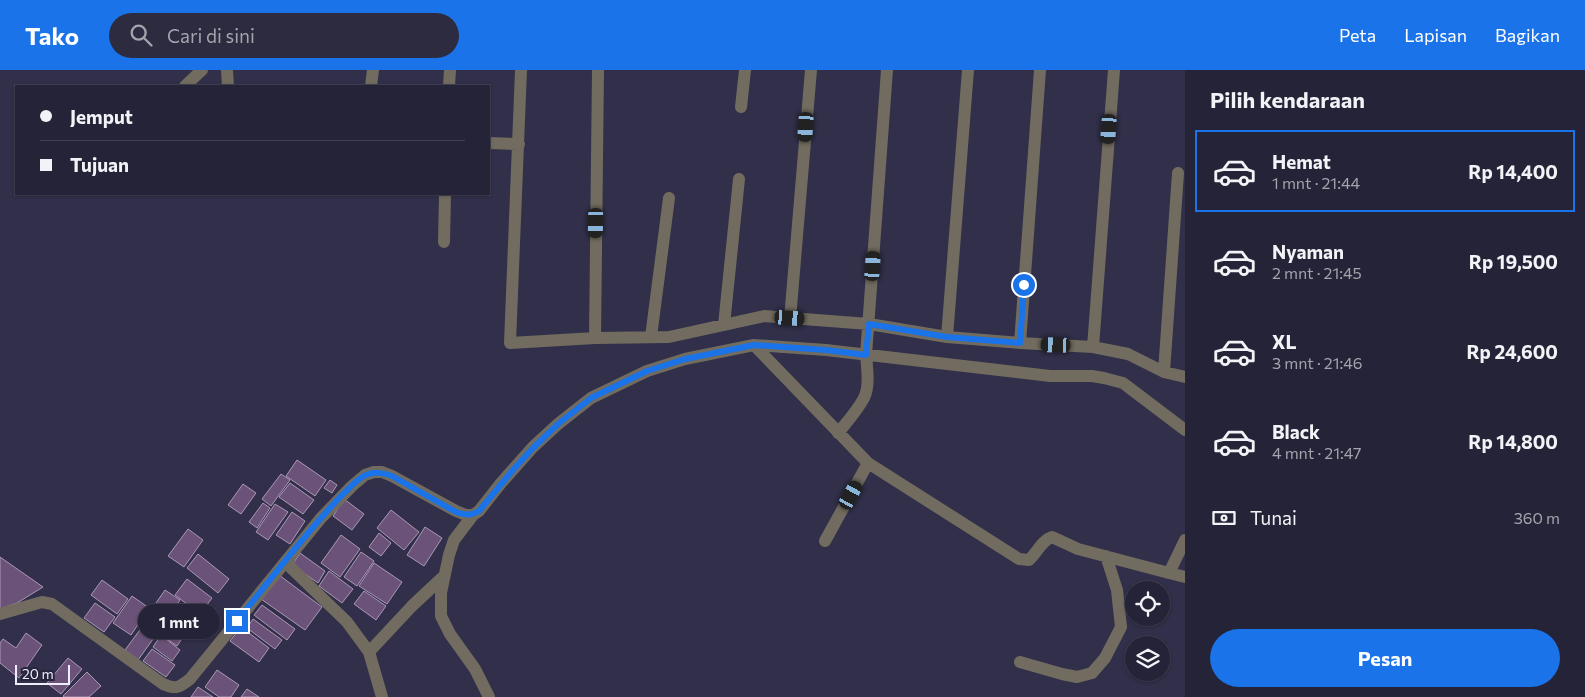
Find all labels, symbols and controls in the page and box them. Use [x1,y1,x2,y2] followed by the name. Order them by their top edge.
[109,13,459,58] search box
[25,21,79,50] text: Tako
[127,21,155,49] icon: search
[167,24,255,47] text: Cari di sini
[1339,24,1376,46] text: Peta
[1404,24,1467,46] text: Lapisan
[1495,24,1560,46] text: Bagikan
[1210,86,1365,113] text: Pilih kendaraan
[70,105,133,128] text: Jemput
[797,112,814,142] car
[1100,114,1117,144] car
[1212,149,1257,194] icon: car
[1272,150,1331,173] text: Hemat
[70,153,129,176] text: Tujuan
[1468,160,1558,183] text: Rp 14,400
[1272,173,1360,192] text: 1 mnt · 21:44
[588,208,603,238] car
[1212,239,1257,284] icon: car
[1272,240,1344,263] text: Nyaman
[1469,250,1558,273] text: Rp 19,500
[864,251,881,281] car
[1272,263,1362,282] text: 2 mnt · 21:45
[1013,274,1035,296] route start
[774,309,805,327] car
[1212,329,1257,374] icon: car
[1272,330,1297,353] text: XL
[1040,337,1071,353] car
[1466,340,1558,363] text: Rp 24,600
[1272,353,1363,372] text: 3 mnt · 21:46
[1212,419,1257,464] icon: car
[1272,420,1320,443] text: Black
[1468,430,1558,453] text: Rp 14,800
[1272,443,1361,462] text: 4 mnt · 21:47
[837,478,864,512] car
[1210,504,1238,532] icon: cash
[1250,506,1297,529] text: Tunai
[1514,508,1560,527] text: 360 m
[1125,581,1170,681] map controls
[1125,581,1170,626] button: locate
[137,604,220,638] callout: 1 mnt
[226,610,248,632] route end
[159,612,199,631] text: 1 mnt
[1210,629,1560,687] button: Pesan
[1125,636,1170,681] button: layers
[15,662,70,685] scale bar
[22,665,54,682] text: 20 m

